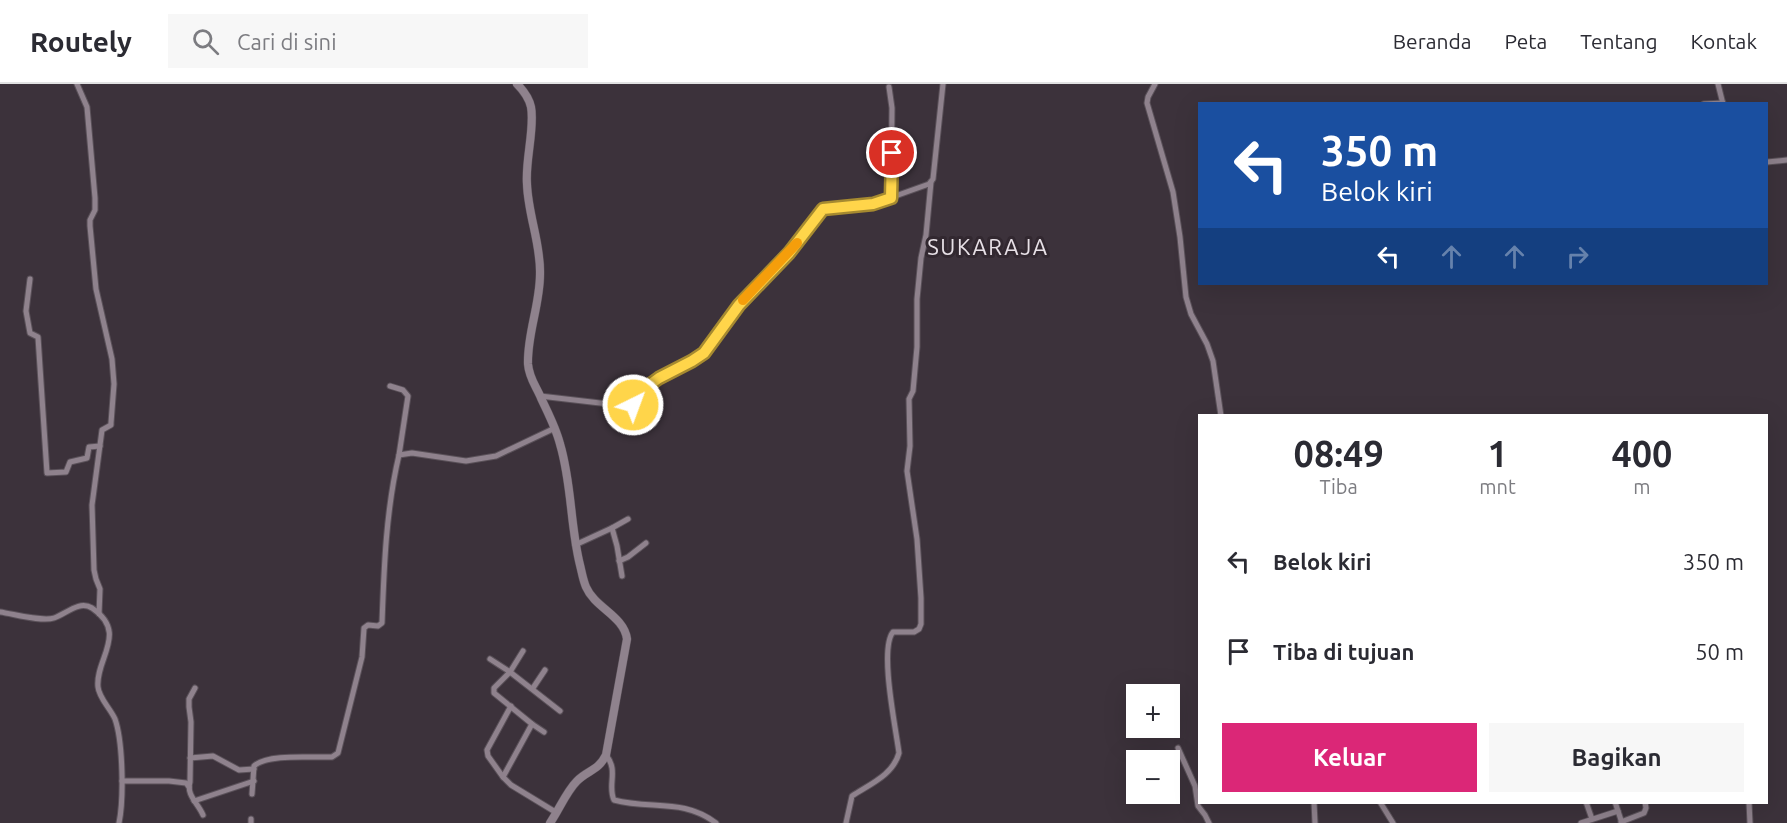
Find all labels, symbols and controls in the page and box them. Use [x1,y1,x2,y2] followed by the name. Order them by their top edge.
[168,14,588,68] search box
[189,25,222,58] icon: search
[30,26,132,57] text: Routely
[237,29,337,54] text: Cari di sini
[1393,29,1472,53] text: Beranda
[1505,29,1547,53] text: Peta
[1580,29,1658,53] text: Tentang
[1691,29,1757,53] text: Kontak
[1222,126,1300,204] icon: left
[866,127,917,178] pin
[1321,127,1438,174] text: 350 m
[875,136,908,169] icon: arrive
[1321,176,1433,206] text: Belok kiri
[927,234,1049,259] district label: SUKARAJA
[1372,240,1405,273] icon: left
[1435,240,1468,273] icon: ahead
[1498,240,1531,273] icon: ahead
[1561,240,1594,273] icon: right
[601,373,665,437] position arrow
[1294,433,1384,474] text: 08:49
[1487,433,1508,474] text: 1
[1611,433,1672,474] text: 400
[1319,475,1358,498] text: Tiba
[1479,475,1516,498] text: mnt
[1633,475,1651,498] text: m
[1222,545,1255,578] icon: left
[1273,549,1371,574] text: Belok kiri
[1683,549,1744,574] text: 350 m
[1222,635,1255,668] icon: arrive
[1273,639,1414,664] text: Tiba di tujuan
[1695,639,1744,664] text: 50 m
[1126,684,1180,804] map controls
[1126,684,1180,738] button: +
[1222,723,1477,792] button: Keluar
[1489,723,1744,792] button: Bagikan
[1126,750,1180,804] button: −

